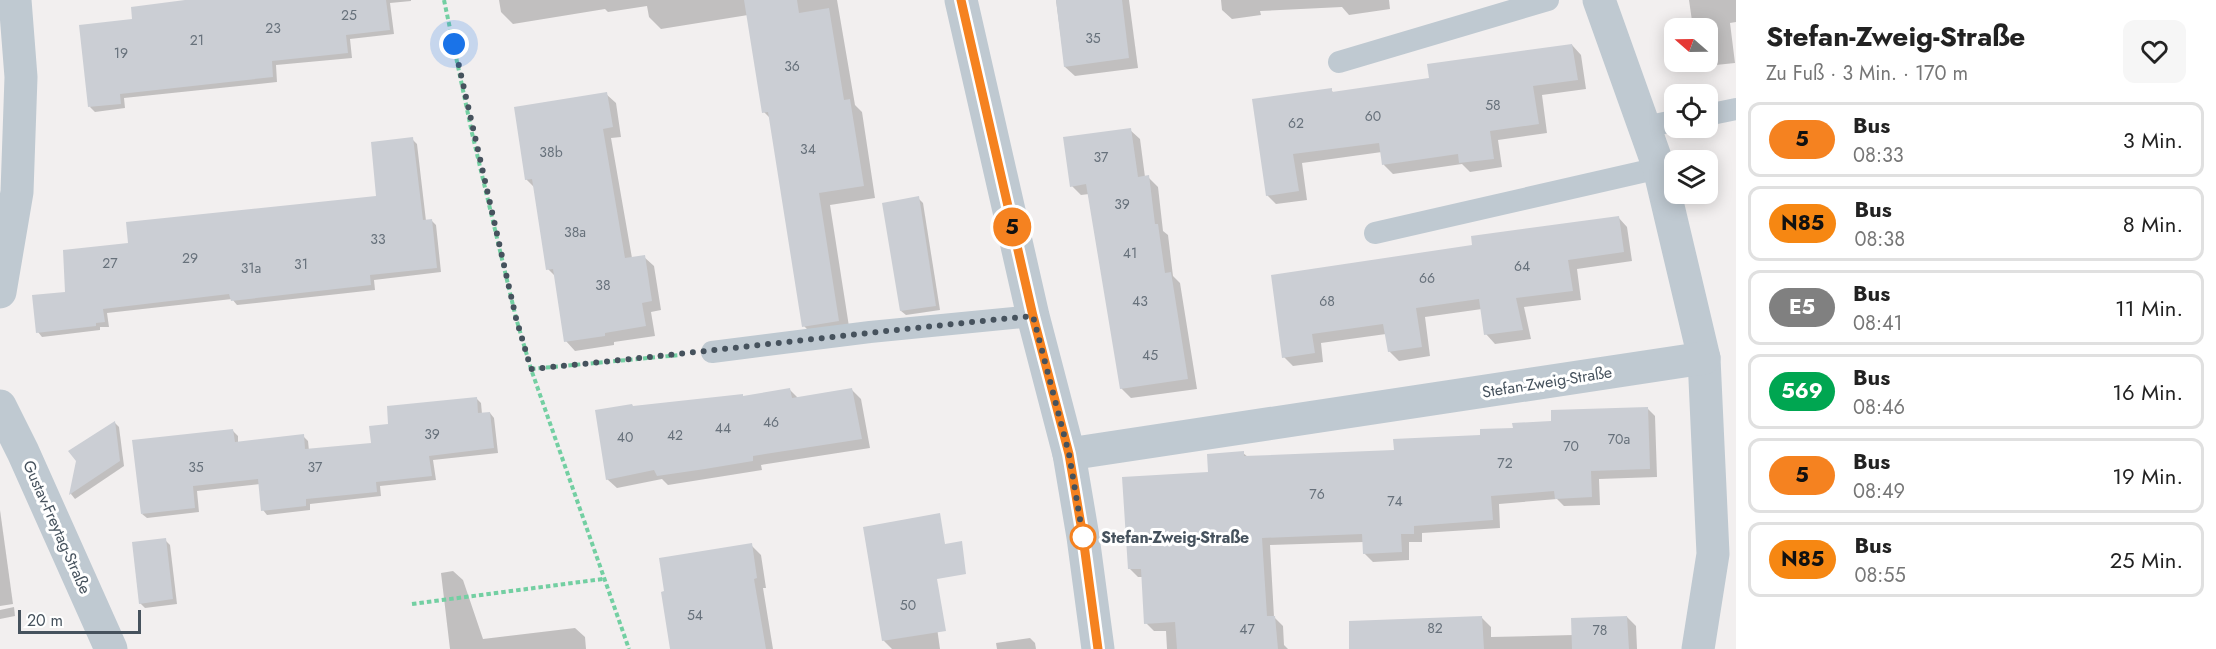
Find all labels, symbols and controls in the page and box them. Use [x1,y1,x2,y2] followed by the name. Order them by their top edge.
[341,5,357,25] house number: 25
[1766,16,2025,57] text: Stefan-Zweig-Straße
[265,18,281,38] house number: 23
[1664,18,1718,72] north arrow
[1664,18,1718,204] map controls
[2123,20,2186,83] button: heart
[1085,28,1101,48] house number: 35
[439,29,469,59] your location
[190,30,204,50] house number: 21
[114,43,128,63] house number: 19
[784,56,800,76] house number: 36
[1766,59,1968,88] text: Zu Fuß · 3 Min. · 170 m
[1664,84,1718,138] button: locate
[1485,95,1501,115] house number: 58
[1365,106,1381,126] house number: 60
[1853,109,1890,141] text: Bus
[1288,113,1304,133] house number: 62
[1795,124,1809,154] text: 5
[2123,124,2183,156] text: 3 Min.
[800,139,816,159] house number: 34
[1853,141,1904,170] text: 08:33
[539,142,563,162] house number: 38b
[1094,147,1109,167] house number: 37
[1664,150,1718,204] button: layers
[1854,193,1892,225] text: Bus
[1114,194,1130,214] house number: 39
[992,208,1032,246] line badge: 5
[1781,208,1824,238] text: N85
[2123,208,2183,240] text: 8 Min.
[1005,212,1019,242] text: 5
[564,222,586,242] house number: 38a
[1854,225,1905,254] text: 08:38
[370,229,386,249] house number: 33
[1123,243,1137,263] house number: 41
[182,248,198,268] house number: 29
[102,253,118,273] house number: 27
[294,254,308,274] house number: 31
[1514,256,1530,276] house number: 64
[241,258,261,278] house number: 31a
[1419,268,1435,288] house number: 66
[595,275,611,295] house number: 38
[1853,277,1890,309] text: Bus
[1132,291,1148,311] house number: 43
[1319,291,1335,311] house number: 68
[1789,292,1815,322] text: E5
[2115,292,2183,324] text: 11 Min.
[1853,309,1903,338] text: 08:41
[1142,345,1158,365] house number: 45
[1480,360,1614,404] street label: Stefan-Zweig-Straße
[1853,361,1890,393] text: Bus
[1781,376,1823,406] text: 569
[2112,376,2183,408] text: 16 Min.
[1853,393,1905,422] text: 08:46
[763,412,779,432] house number: 46
[715,418,731,438] house number: 44
[424,424,440,444] house number: 39
[667,425,683,445] house number: 42
[617,427,633,447] house number: 40
[1608,429,1630,449] house number: 70a
[1563,436,1579,456] house number: 70
[1853,445,1890,477] text: Bus
[1497,453,1513,473] house number: 72
[17,456,97,598] street label: Gustav-Freytag-Straße
[188,457,204,477] house number: 35
[308,457,323,477] house number: 37
[1795,460,1809,490] text: 5
[2112,460,2183,492] text: 19 Min.
[1853,477,1905,506] text: 08:49
[1309,484,1325,504] house number: 76
[1387,491,1403,511] house number: 74
[1070,524,1096,550] marker: Stefan-Zweig-Straße
[1101,526,1249,549] place label: Stefan-Zweig-Straße
[1854,529,1892,561] text: Bus
[1781,544,1824,574] text: N85
[2110,544,2183,576] text: 25 Min.
[1854,561,1906,590] text: 08:55
[900,595,916,615] house number: 50
[687,605,703,625] house number: 54
[18,607,141,634] scale bar
[27,609,63,632] text: 20 m
[1427,618,1443,638] house number: 82
[1239,619,1255,639] house number: 47
[1593,620,1608,640] house number: 78

